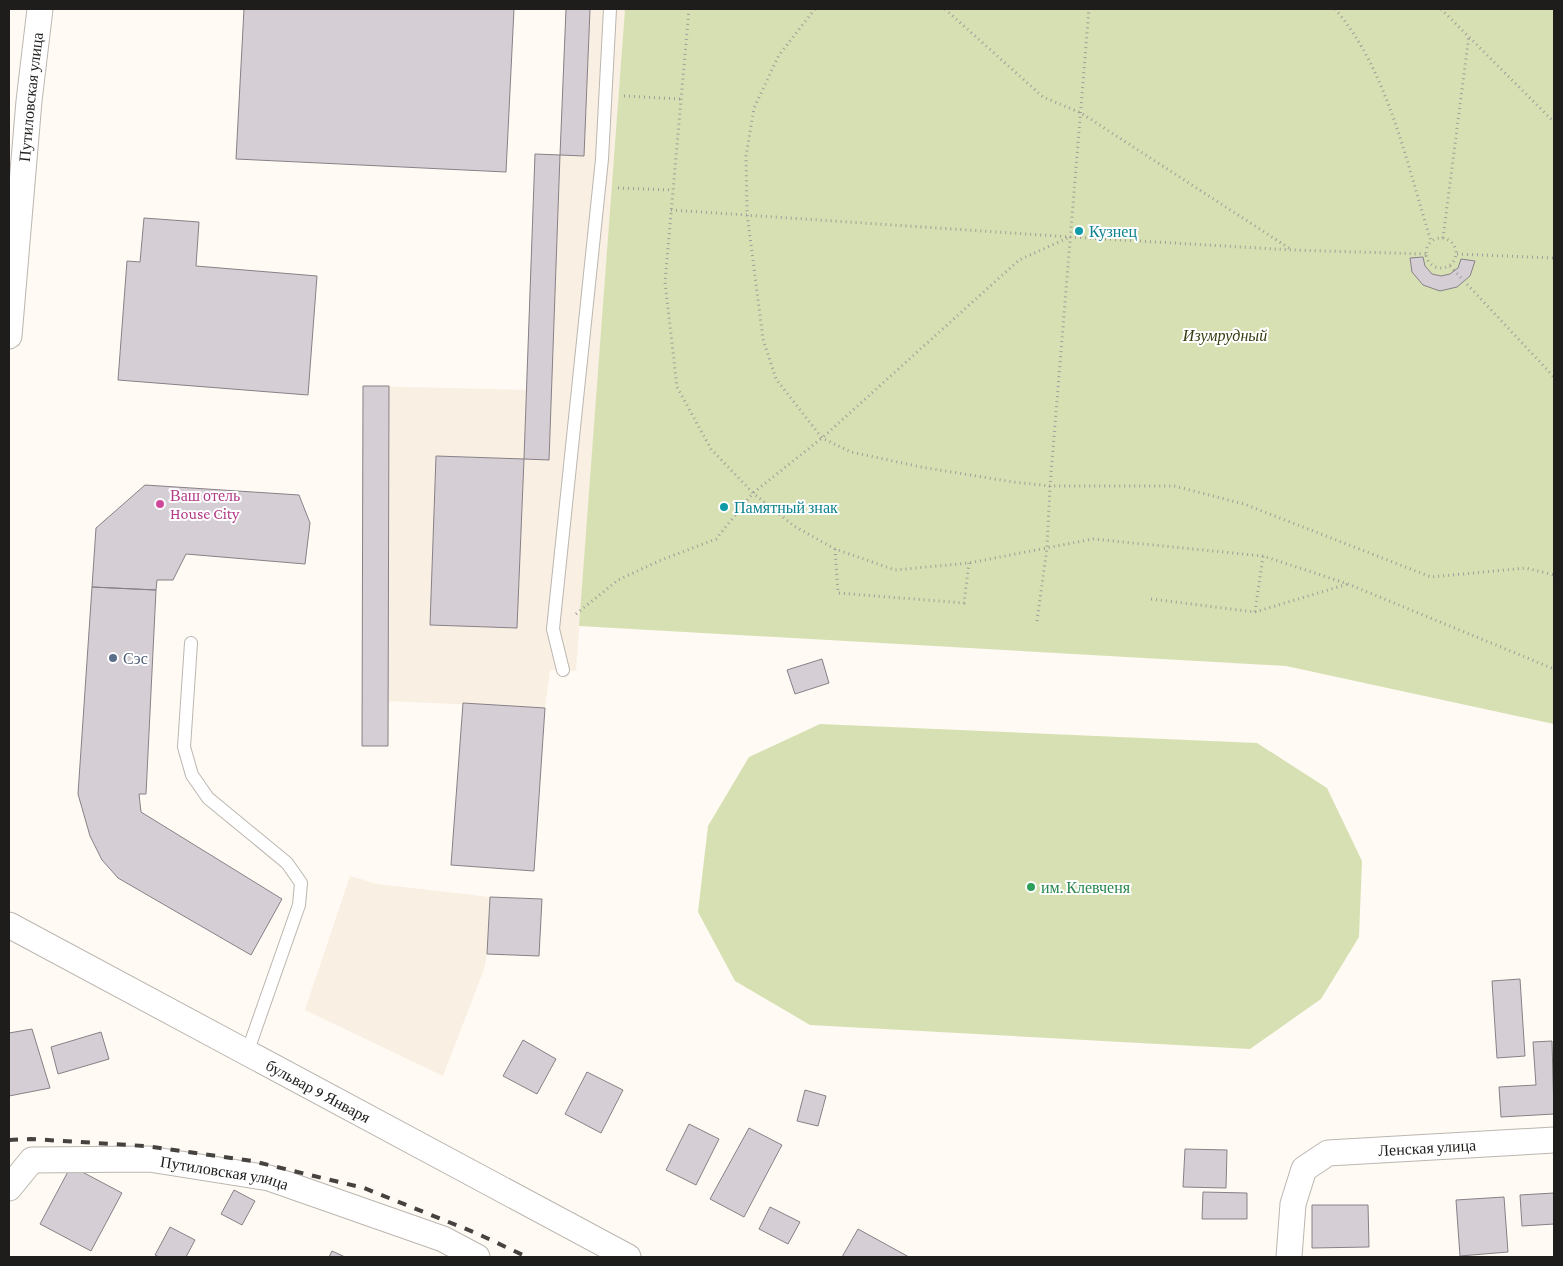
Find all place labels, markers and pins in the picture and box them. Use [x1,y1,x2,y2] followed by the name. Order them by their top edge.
[1089,223,1137,241] place label: Кузнец
[1073,225,1085,237] marker: Кузнец
[170,487,240,523] place label: Ваш отель House City
[154,498,166,510] marker: Ваш отель House City
[734,499,838,516] place label: Памятный знак
[718,501,730,513] marker: Памятный знак
[123,650,148,667] place label: Сэс
[107,652,119,664] marker: Сэс
[1041,879,1131,896] place label: им. Клевченя
[1025,881,1037,893] marker: им. Клевченя

